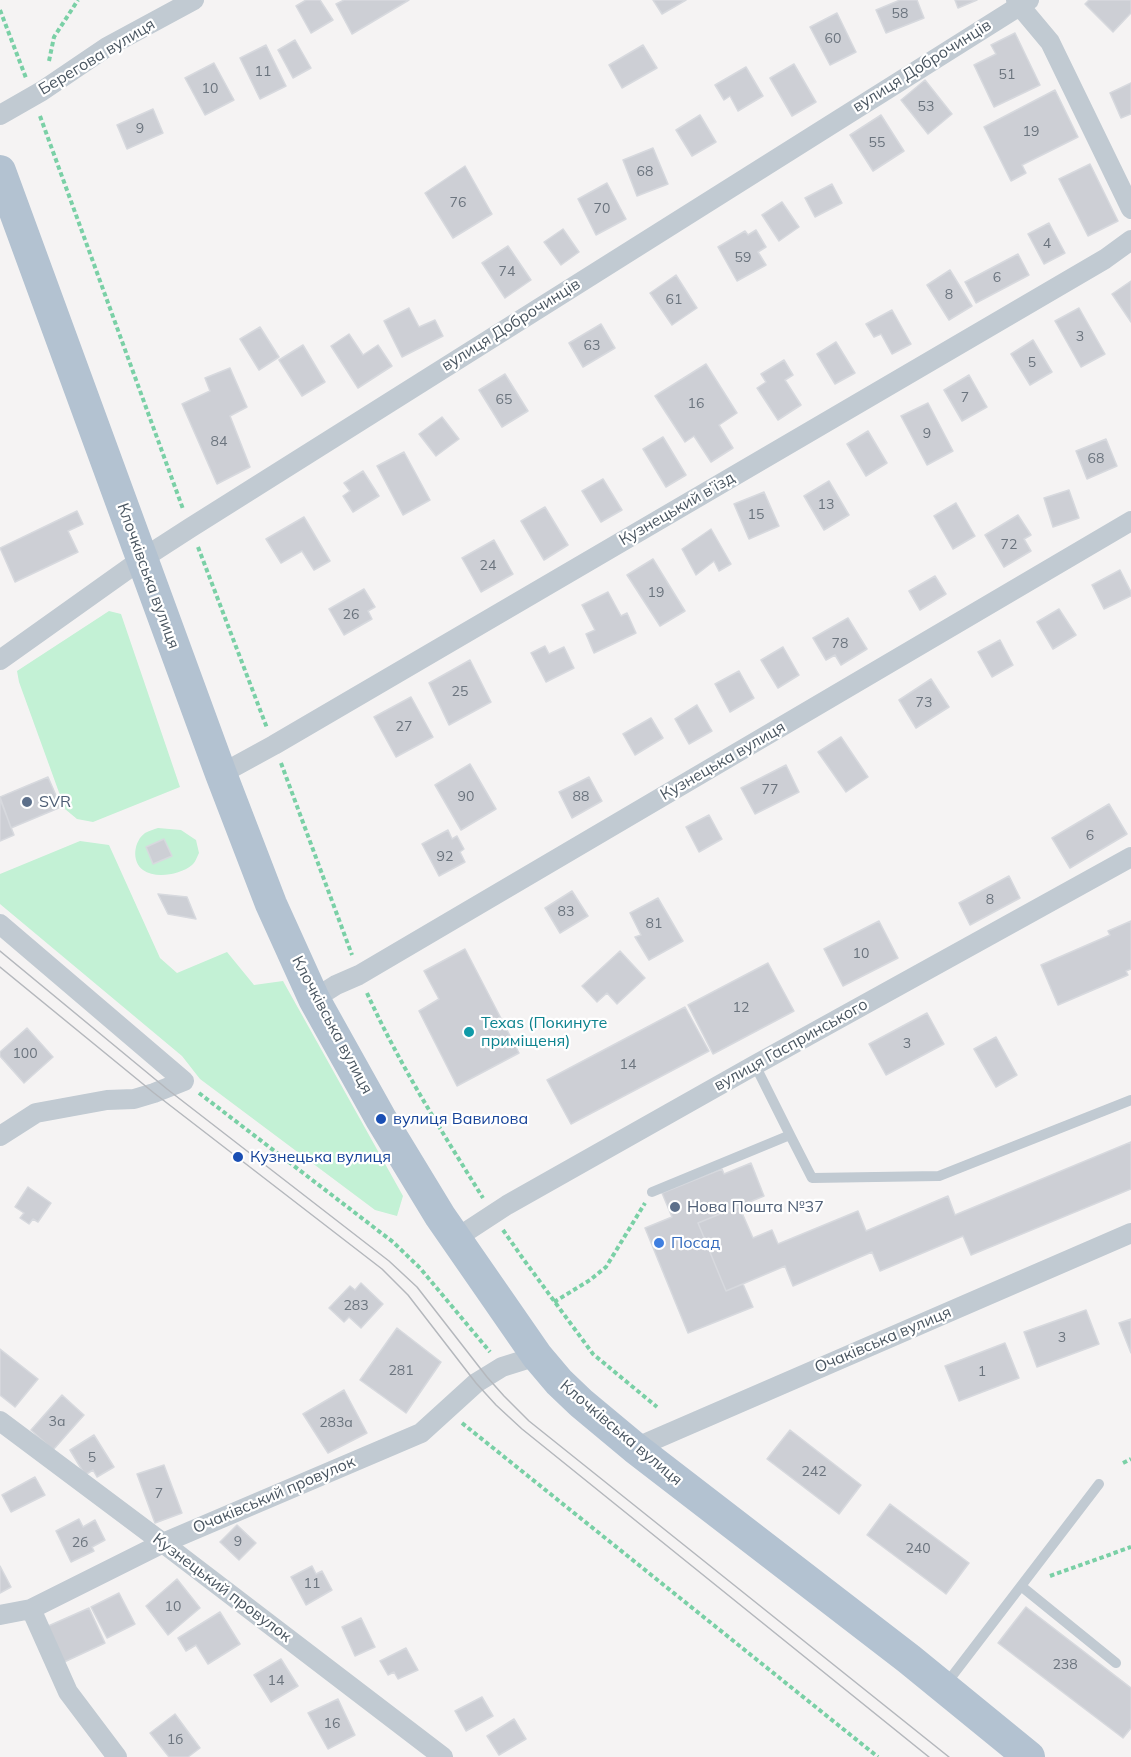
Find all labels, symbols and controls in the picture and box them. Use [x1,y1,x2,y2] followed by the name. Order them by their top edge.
[892,6,908,22] house number: 58
[35,15,159,99] street label: Берегова вулиця
[849,15,995,117] street label: вулиця Доброчинців
[825,31,841,47] house number: 60
[255,64,271,80] house number: 11
[999,67,1015,83] house number: 51
[202,81,218,97] house number: 10
[918,99,934,115] house number: 53
[136,121,144,137] house number: 9
[1023,124,1039,140] house number: 19
[869,135,885,151] house number: 55
[637,164,653,180] house number: 68
[450,195,466,211] house number: 76
[594,201,610,217] house number: 70
[1043,236,1051,252] house number: 4
[735,250,751,266] house number: 59
[499,264,515,280] house number: 74
[993,270,1001,286] house number: 6
[438,274,584,376] street label: вулиця Доброчинців
[945,287,953,303] house number: 8
[666,292,682,308] house number: 61
[1076,329,1084,345] house number: 3
[584,338,600,354] house number: 63
[1028,355,1036,371] house number: 5
[961,390,969,406] house number: 7
[496,392,512,408] house number: 65
[688,396,704,412] house number: 16
[923,426,931,442] house number: 9
[211,434,227,450] house number: 84
[1088,451,1104,467] house number: 68
[616,468,738,550] street label: Кузнецький в’їзд
[818,497,834,513] house number: 13
[113,501,183,651] street label: Клочківська вулиця
[748,507,764,523] house number: 15
[1001,537,1017,553] house number: 72
[480,558,496,574] house number: 24
[648,585,664,601] house number: 19
[343,607,359,623] house number: 26
[832,636,848,652] house number: 78
[452,684,468,700] house number: 25
[916,695,932,711] house number: 73
[657,717,789,805] street label: Кузнецька вулиця
[396,719,412,735] house number: 27
[762,782,778,798] house number: 77
[458,789,474,805] house number: 90
[573,789,589,805] house number: 88
[39,792,71,812] place label: SVR
[20,795,34,809] marker: SVR
[1086,828,1094,844] house number: 6
[437,849,453,865] house number: 92
[986,892,994,908] house number: 8
[558,904,574,920] house number: 83
[646,916,662,932] house number: 81
[853,946,869,962] house number: 10
[287,953,377,1097] street label: Клочківська вулиця
[711,995,871,1095] street label: вулиця Гаспринського
[733,1000,749,1016] house number: 12
[481,1013,607,1051] place label: Texas (Покинуте приміщеня)
[462,1025,476,1039] marker: Texas (Покинуте приміщеня)
[903,1036,911,1052] house number: 3
[12,1046,38,1062] house number: 100
[620,1057,636,1073] house number: 14
[393,1109,528,1129] place label: вулиця Вавилова
[374,1112,388,1126] marker: вулиця Вавилова
[250,1147,391,1167] place label: Кузнецька вулиця
[231,1150,245,1164] marker: Кузнецька вулиця
[687,1197,824,1217] place label: Нова Пошта №37
[668,1200,682,1214] marker: Нова Пошта №37
[671,1233,720,1253] place label: Посад
[652,1236,666,1250] marker: Посад
[343,1298,369,1314] house number: 283
[812,1303,954,1377] street label: Очаківська вулиця
[1058,1330,1066,1346] house number: 3
[388,1363,414,1379] house number: 281
[978,1364,986,1380] house number: 1
[556,1376,686,1490] street label: Клочківська вулиця
[49,1414,65,1430] house number: 3а
[319,1415,353,1431] house number: 283а
[88,1450,96,1466] house number: 5
[190,1452,358,1538] street label: Очаківський провулок
[801,1464,827,1480] house number: 242
[155,1486,163,1502] house number: 7
[149,1530,295,1646] street label: Кузнецький провулок
[234,1534,242,1550] house number: 9
[72,1535,88,1551] house number: 2б
[905,1541,931,1557] house number: 240
[304,1576,320,1592] house number: 11
[165,1599,181,1615] house number: 10
[1052,1657,1078,1673] house number: 238
[268,1673,284,1689] house number: 14
[324,1716,340,1732] house number: 16
[167,1732,183,1748] house number: 1б

